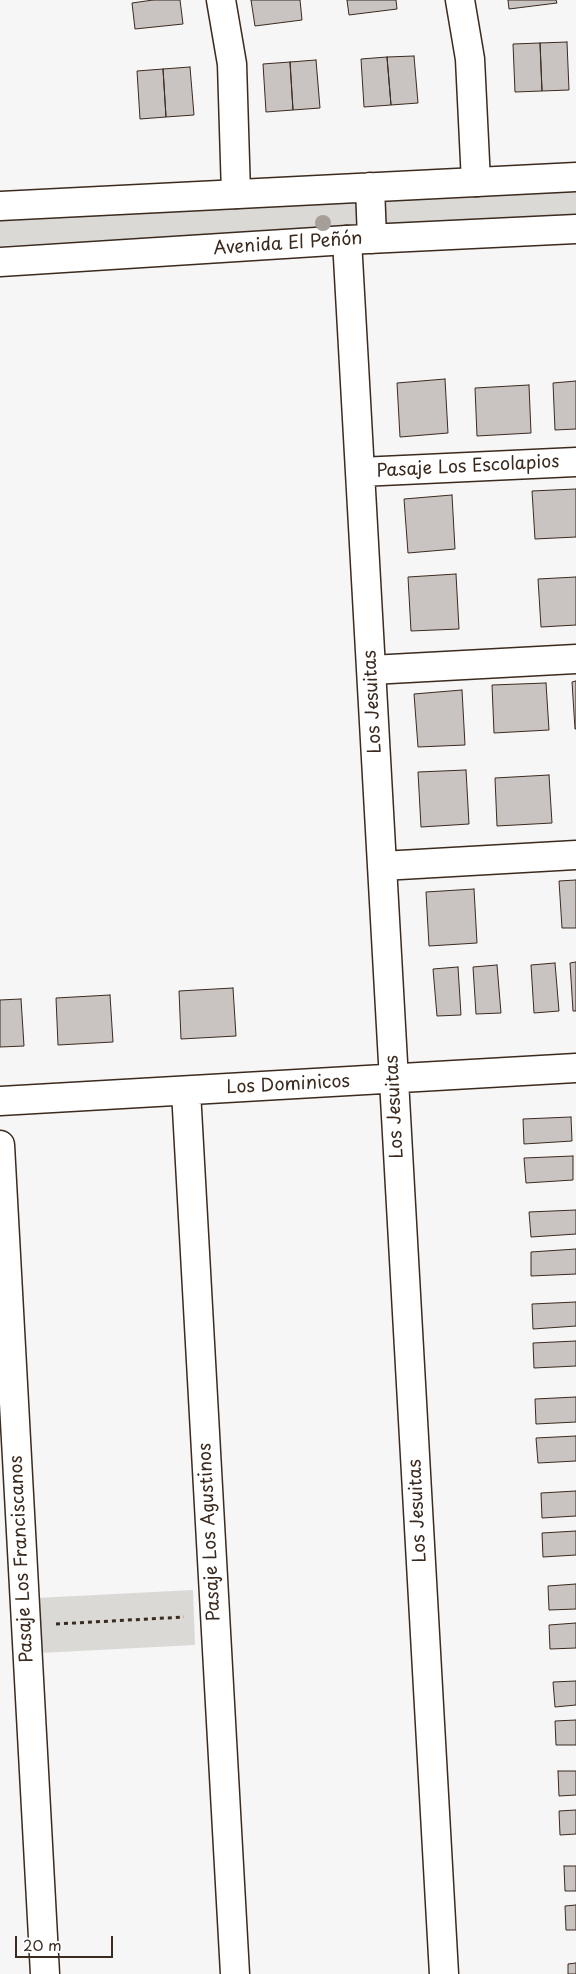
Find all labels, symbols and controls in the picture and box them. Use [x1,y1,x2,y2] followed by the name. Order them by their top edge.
[213,228,363,260] street label: Avenida El Peñón
[376,451,560,483] street label: Pasaje Los Escolapios
[359,650,387,754] street label: Los Jesuitas
[381,1055,409,1159] street label: Los Jesuitas
[226,1071,350,1099] street label: Los Dominicos
[195,1442,225,1622] street label: Pasaje Los Agustinos
[6,1455,38,1663] street label: Pasaje Los Franciscanos
[404,1459,432,1563] street label: Los Jesuitas
[18,1926,115,1958] scale bar
[23,1933,62,1956] text: 20 m

